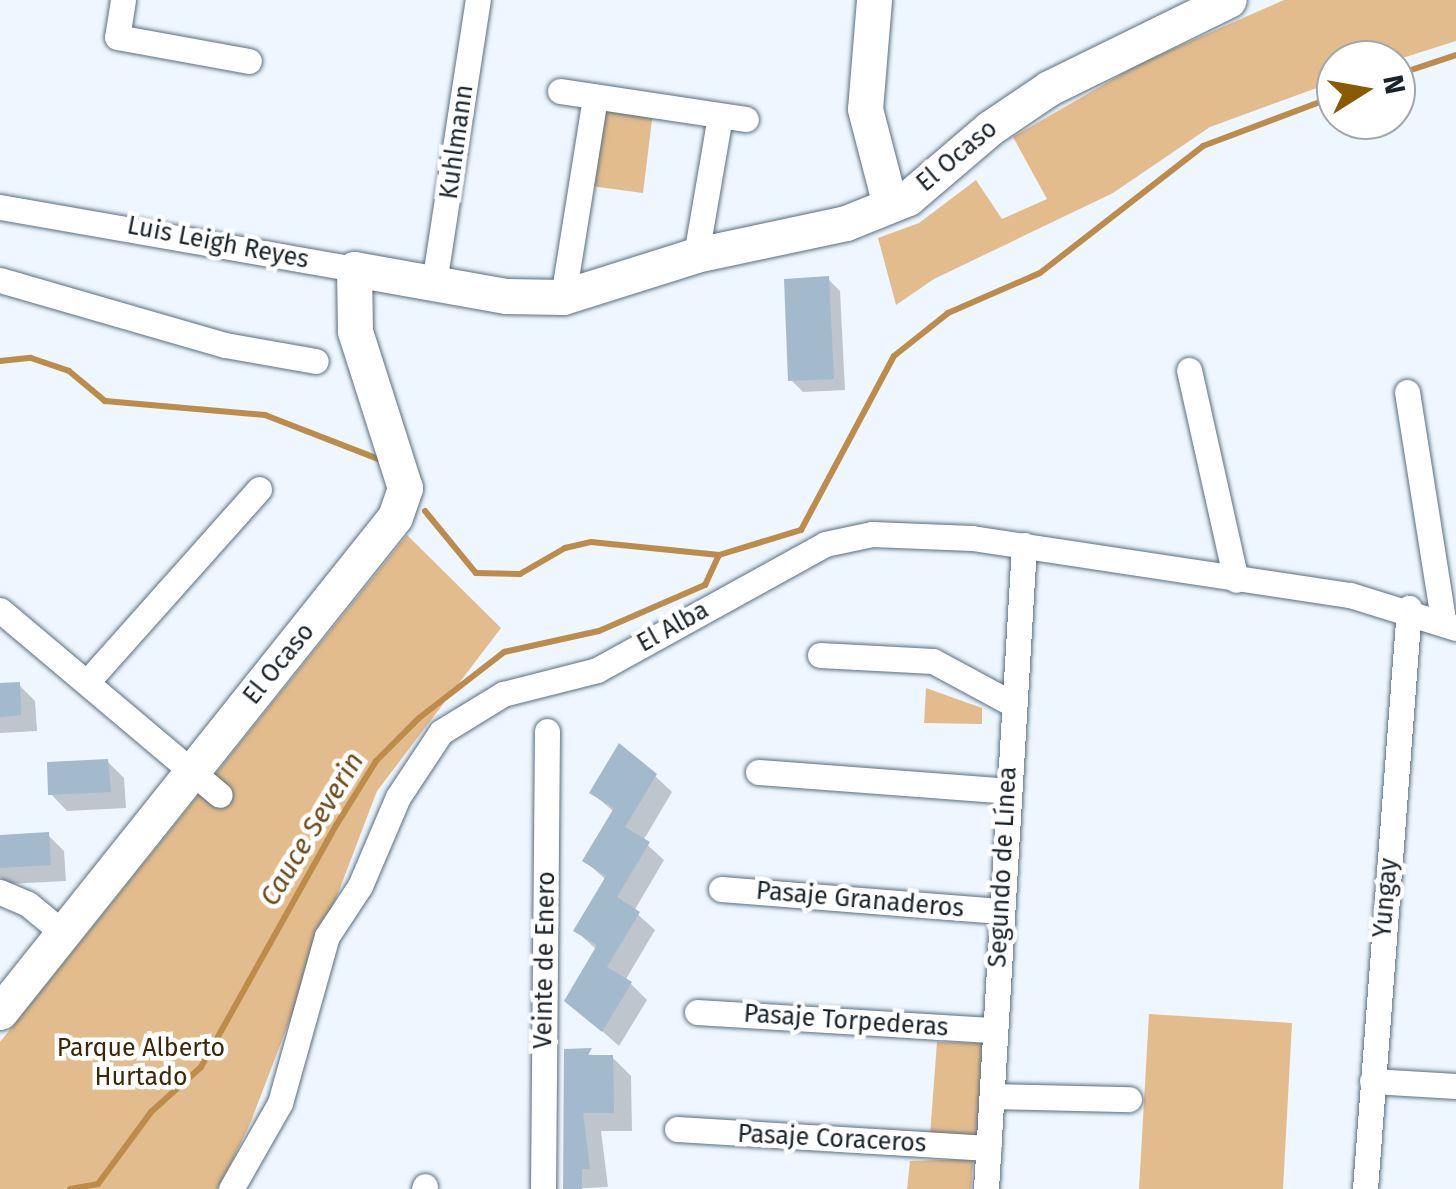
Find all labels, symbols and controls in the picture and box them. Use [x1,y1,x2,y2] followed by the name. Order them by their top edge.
[1316,40,1416,140] north arrow
[1376,72,1412,97] text: N
[434,83,480,201] street label: Kuhlmann
[911,114,1003,198] street label: El Ocaso
[125,211,311,275] street label: Luis Leigh Reyes
[632,595,714,659] street label: El Alba
[237,617,321,711] street label: El Ocaso
[253,746,371,912] water label: Cauce Severin
[983,766,1023,968] street label: Segundo de Línea
[1368,857,1404,939] street label: Yungay
[528,871,562,1049] street label: Veinte de Enero
[755,876,965,924] street label: Pasaje Granaderos
[743,999,949,1043] street label: Pasaje Torpederas
[57,1034,225,1093] park label: Parque Alberto Hurtado
[737,1119,927,1159] street label: Pasaje Coraceros

